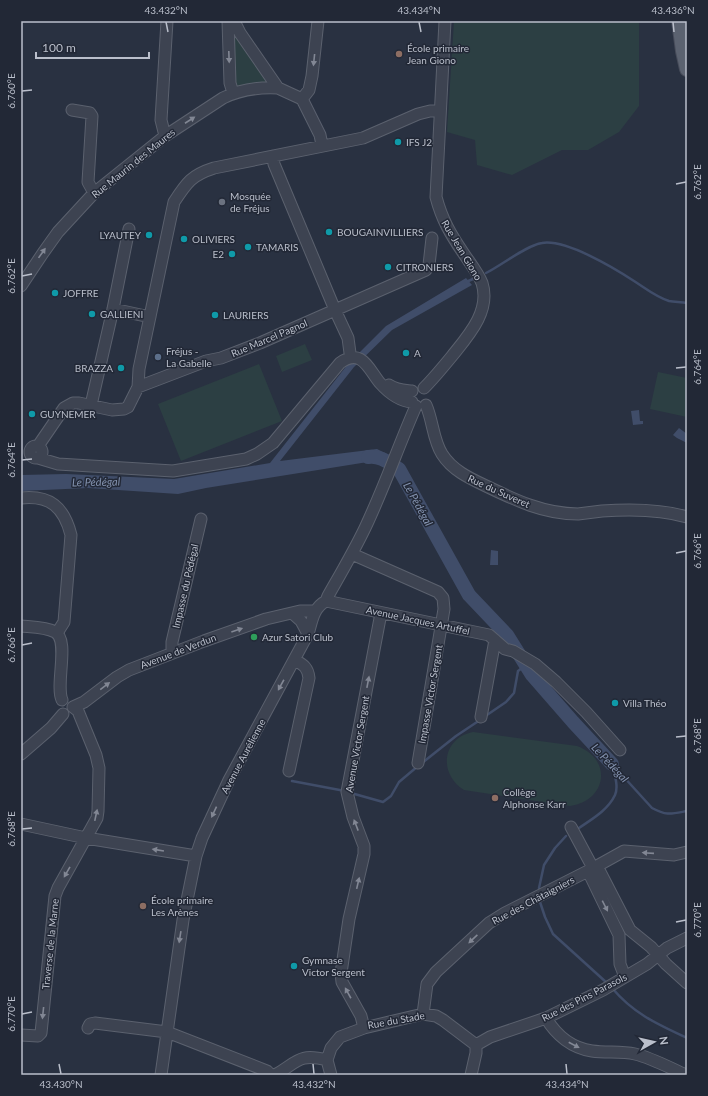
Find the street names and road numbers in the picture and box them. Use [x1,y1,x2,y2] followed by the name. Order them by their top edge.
[89,126,177,200] street label: Rue Maurin des Maures
[439,218,485,283] street label: Rue Jean Giono
[229,317,309,359] street label: Rue Marcel Pagnol
[466,472,532,510] street label: Rue du Suveret
[169,543,201,629] street label: Impasse du Pédégal
[365,603,471,637] street label: Avenue Jacques Artuffel
[138,631,218,671] street label: Avenue de Verdun
[415,643,445,745] street label: Impasse Victor Sergent
[343,694,372,793] street label: Avenue Victor Sergent
[218,717,268,795] street label: Avenue Aurélienne
[490,873,576,927] street label: Rue des Châtaigniers
[39,898,61,990] street label: Traverse de la Marne
[539,970,629,1024] street label: Rue des Pins Parasols
[366,1009,426,1031] street label: Rue du Stade

